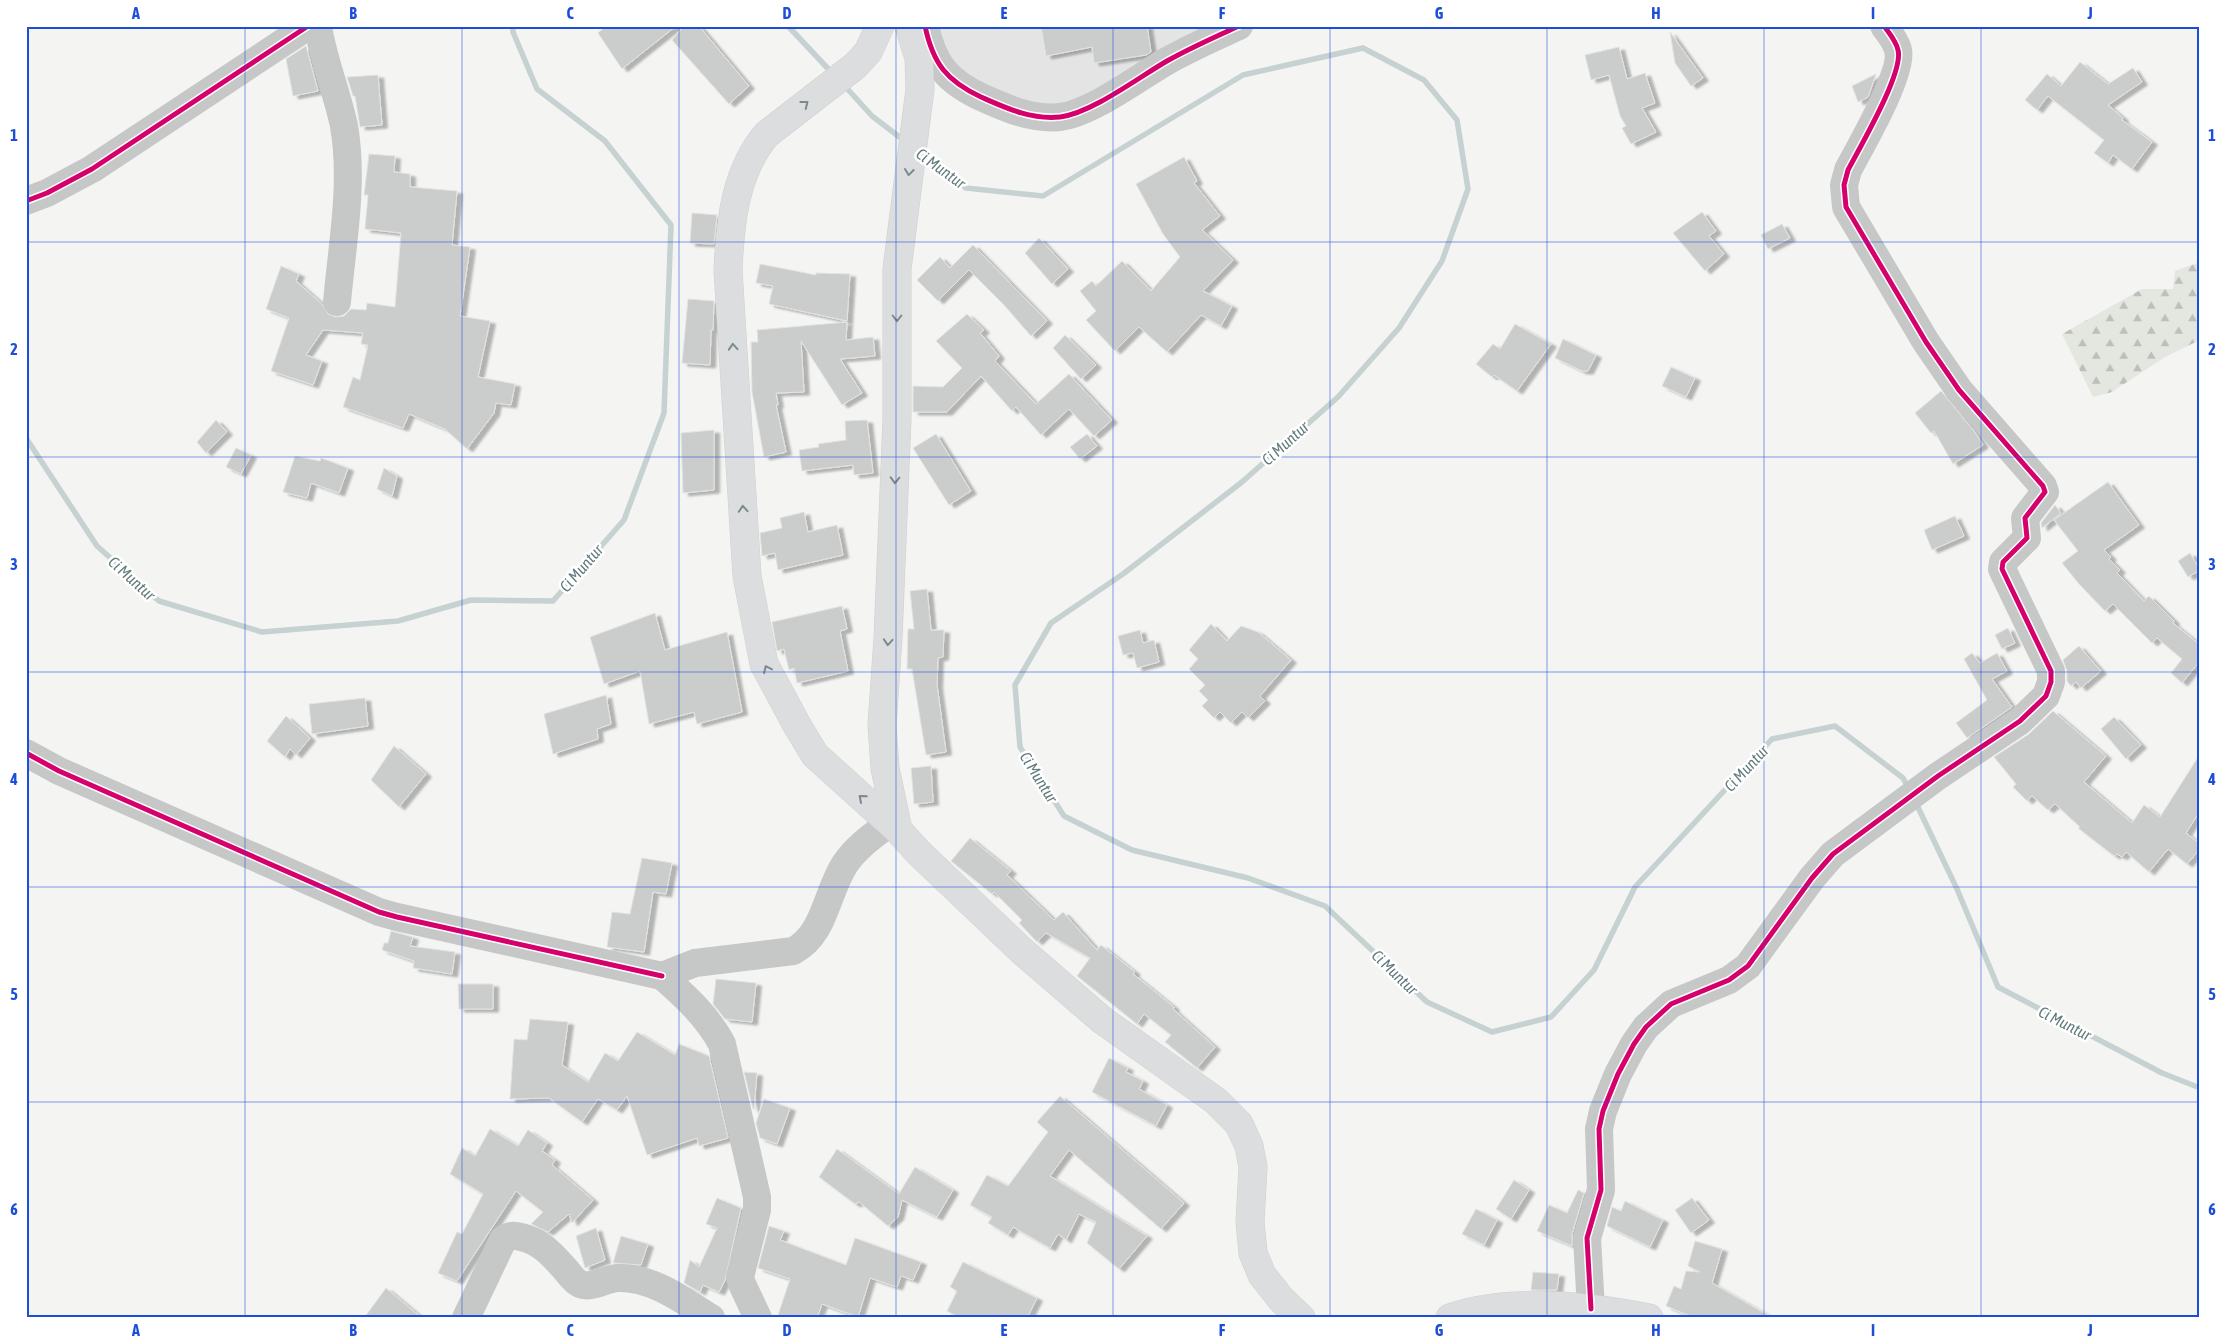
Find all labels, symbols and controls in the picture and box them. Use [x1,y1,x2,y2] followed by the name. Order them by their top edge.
[131,4,140,22] text: A
[349,4,357,22] text: B
[566,4,574,22] text: C
[783,4,792,22] text: D
[1001,4,1008,22] text: E
[1219,4,1226,22] text: F
[1435,4,1444,22] text: G
[1651,4,1661,22] text: H
[1871,4,1875,22] text: I
[2086,4,2093,22] text: J
[799,101,809,110] one-way arrow
[10,126,18,144] text: 1
[2208,126,2216,144] text: 1
[913,144,970,193] water label: Ci Muntur
[904,169,915,177] one-way arrow
[892,314,902,322] one-way arrow
[10,340,18,358] text: 2
[2208,340,2216,358] text: 2
[727,342,738,350] one-way arrow
[1258,417,1313,469] water label: Ci Muntur
[889,476,900,484] one-way arrow
[737,504,748,512] one-way arrow
[556,540,607,595] water label: Ci Muntur
[105,552,160,604] water label: Ci Muntur
[10,555,18,573] text: 3
[2208,555,2216,573] text: 3
[882,639,893,647] one-way arrow
[762,665,773,674] one-way arrow
[1720,740,1773,795] water label: Ci Muntur
[1016,748,1062,807] water label: Ci Muntur
[9,770,18,788] text: 4
[2207,770,2216,788] text: 4
[859,794,868,803] one-way arrow
[1368,946,1422,999] water label: Ci Muntur
[10,985,18,1003] text: 5
[2208,985,2216,1003] text: 5
[2036,1002,2095,1044] water label: Ci Muntur
[10,1200,18,1218] text: 6
[2208,1200,2216,1218] text: 6
[131,1321,140,1339] text: A
[349,1321,357,1339] text: B
[566,1321,574,1339] text: C
[783,1321,792,1339] text: D
[1001,1321,1008,1339] text: E
[1219,1321,1226,1339] text: F
[1435,1321,1444,1339] text: G
[1651,1321,1661,1339] text: H
[1871,1321,1875,1339] text: I
[2086,1321,2093,1339] text: J

